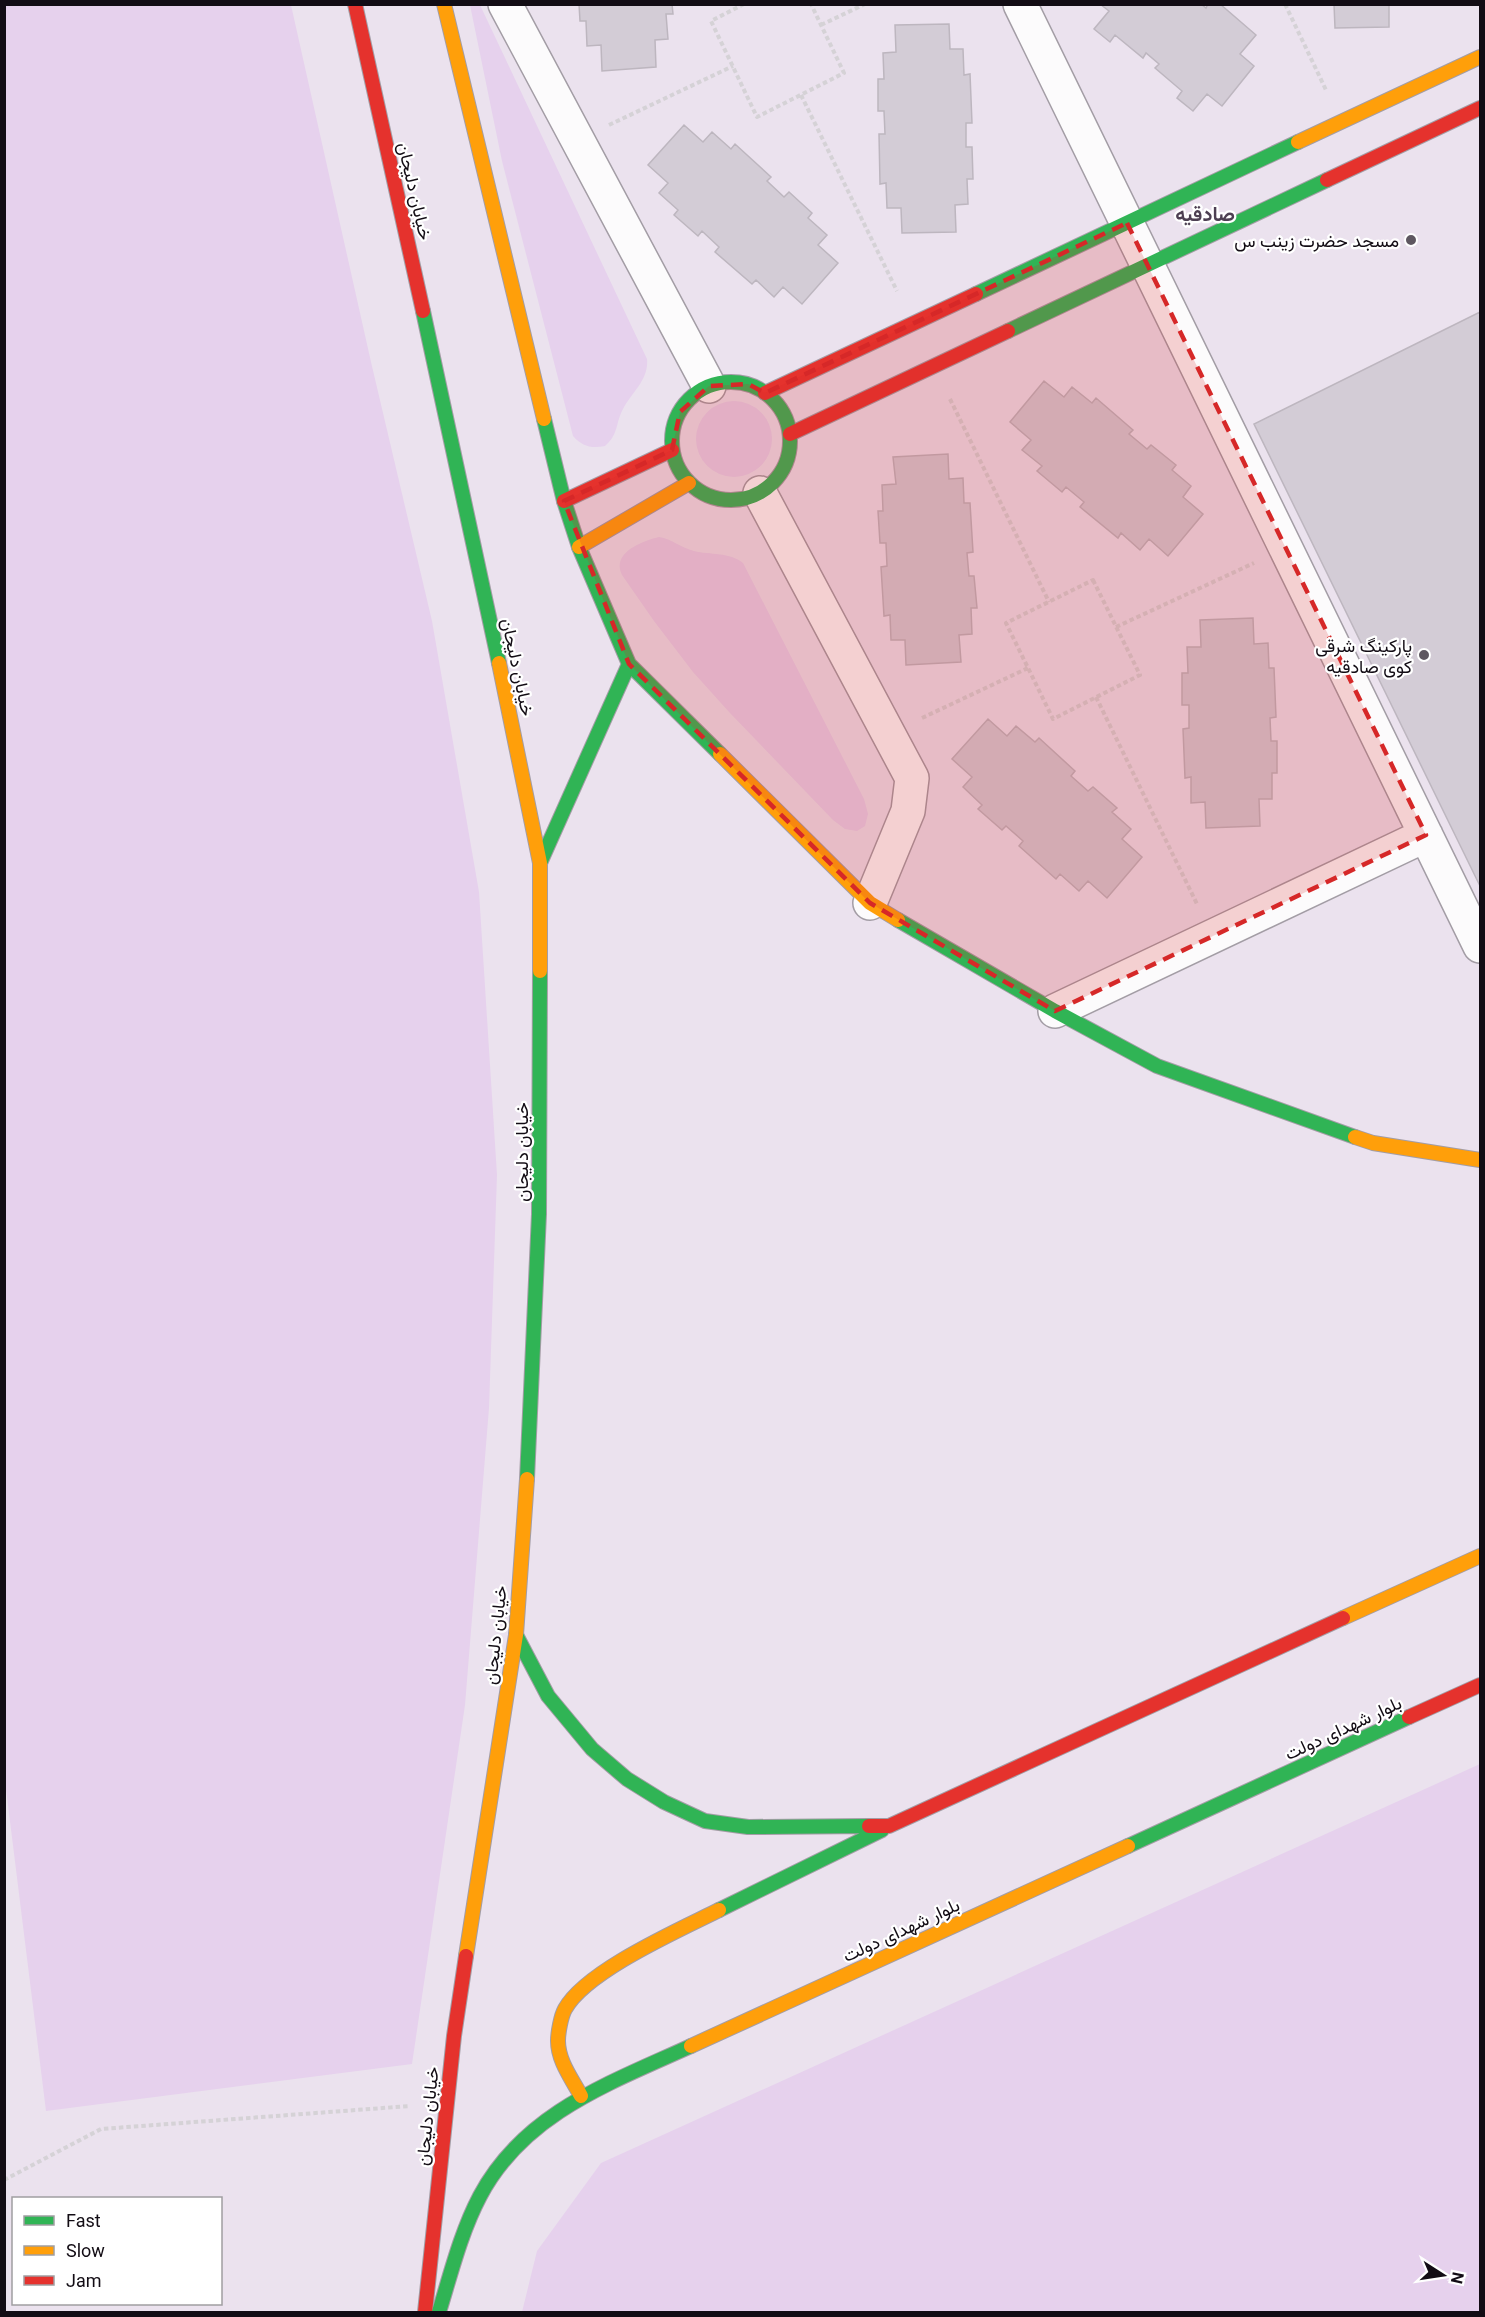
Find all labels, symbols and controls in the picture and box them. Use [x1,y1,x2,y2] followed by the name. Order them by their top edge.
[394,140,436,242] street label: خیابان دلیجان
[1175,202,1235,226] district label: صادقیه
[1234,230,1399,252] place label: مسجد حضرت زینب س
[1404,233,1418,247] marker: مسجد حضرت زینب س
[497,616,539,718] street label: خیابان دلیجان
[1315,635,1412,678] place label: پارکینگ شرقی کوی صادقیه
[1417,648,1431,662] marker: پارکینگ شرقی کوی صادقیه
[511,1102,532,1202] street label: خیابان دلیجان
[479,1584,511,1686] street label: خیابان دلیجان
[1281,1692,1405,1765] street label: بلوار شهدای دولت
[839,1894,963,1967] street label: بلوار شهدای دولت
[411,2065,443,2167] street label: خیابان دلیجان
[12,2197,222,2305] legend
[66,2210,101,2231] text: Fast
[66,2240,105,2261] text: Slow
[1413,2245,1473,2305] north arrow
[66,2270,102,2291] text: Jam
[1447,2271,1468,2286] text: N

